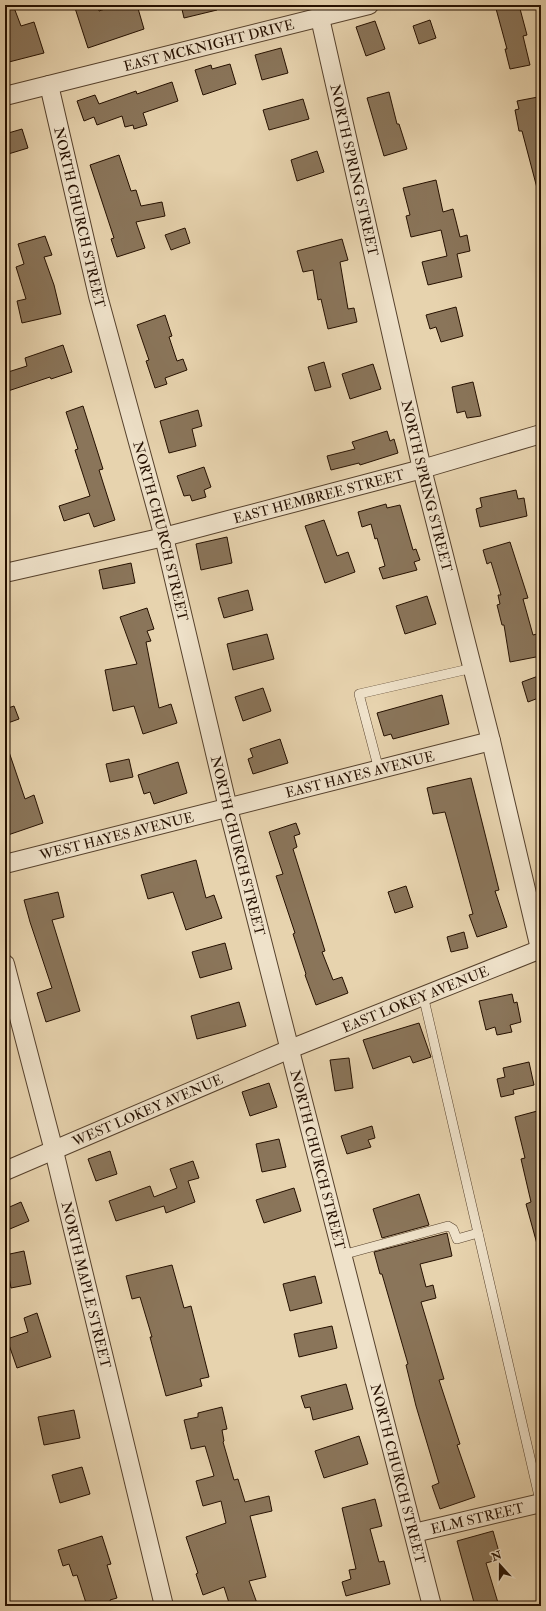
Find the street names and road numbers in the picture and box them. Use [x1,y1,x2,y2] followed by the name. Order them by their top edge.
[122,16,296,75] street label: EAST MCKNIGHT DRIVE
[327,83,382,258] street label: NORTH SPRING STREET
[51,125,109,310] street label: NORTH CHURCH STREET
[398,399,456,574] street label: NORTH SPRING STREET
[130,439,192,623] street label: NORTH CHURCH STREET
[231,465,407,527] street label: EAST HEMBREE STREET
[284,747,436,801] street label: EAST HAYES AVENUE
[207,754,269,938] street label: NORTH CHURCH STREET
[37,808,195,864] street label: WEST HAYES AVENUE
[340,962,491,1036] street label: EAST LOKEY AVENUE
[287,1068,349,1252] street label: NORTH CHURCH STREET
[69,1070,225,1150] street label: WEST LOKEY AVENUE
[58,1200,115,1370] street label: NORTH MAPLE STREET
[367,1382,429,1566] street label: NORTH CHURCH STREET
[429,1499,526,1537] street label: ELM STREET

